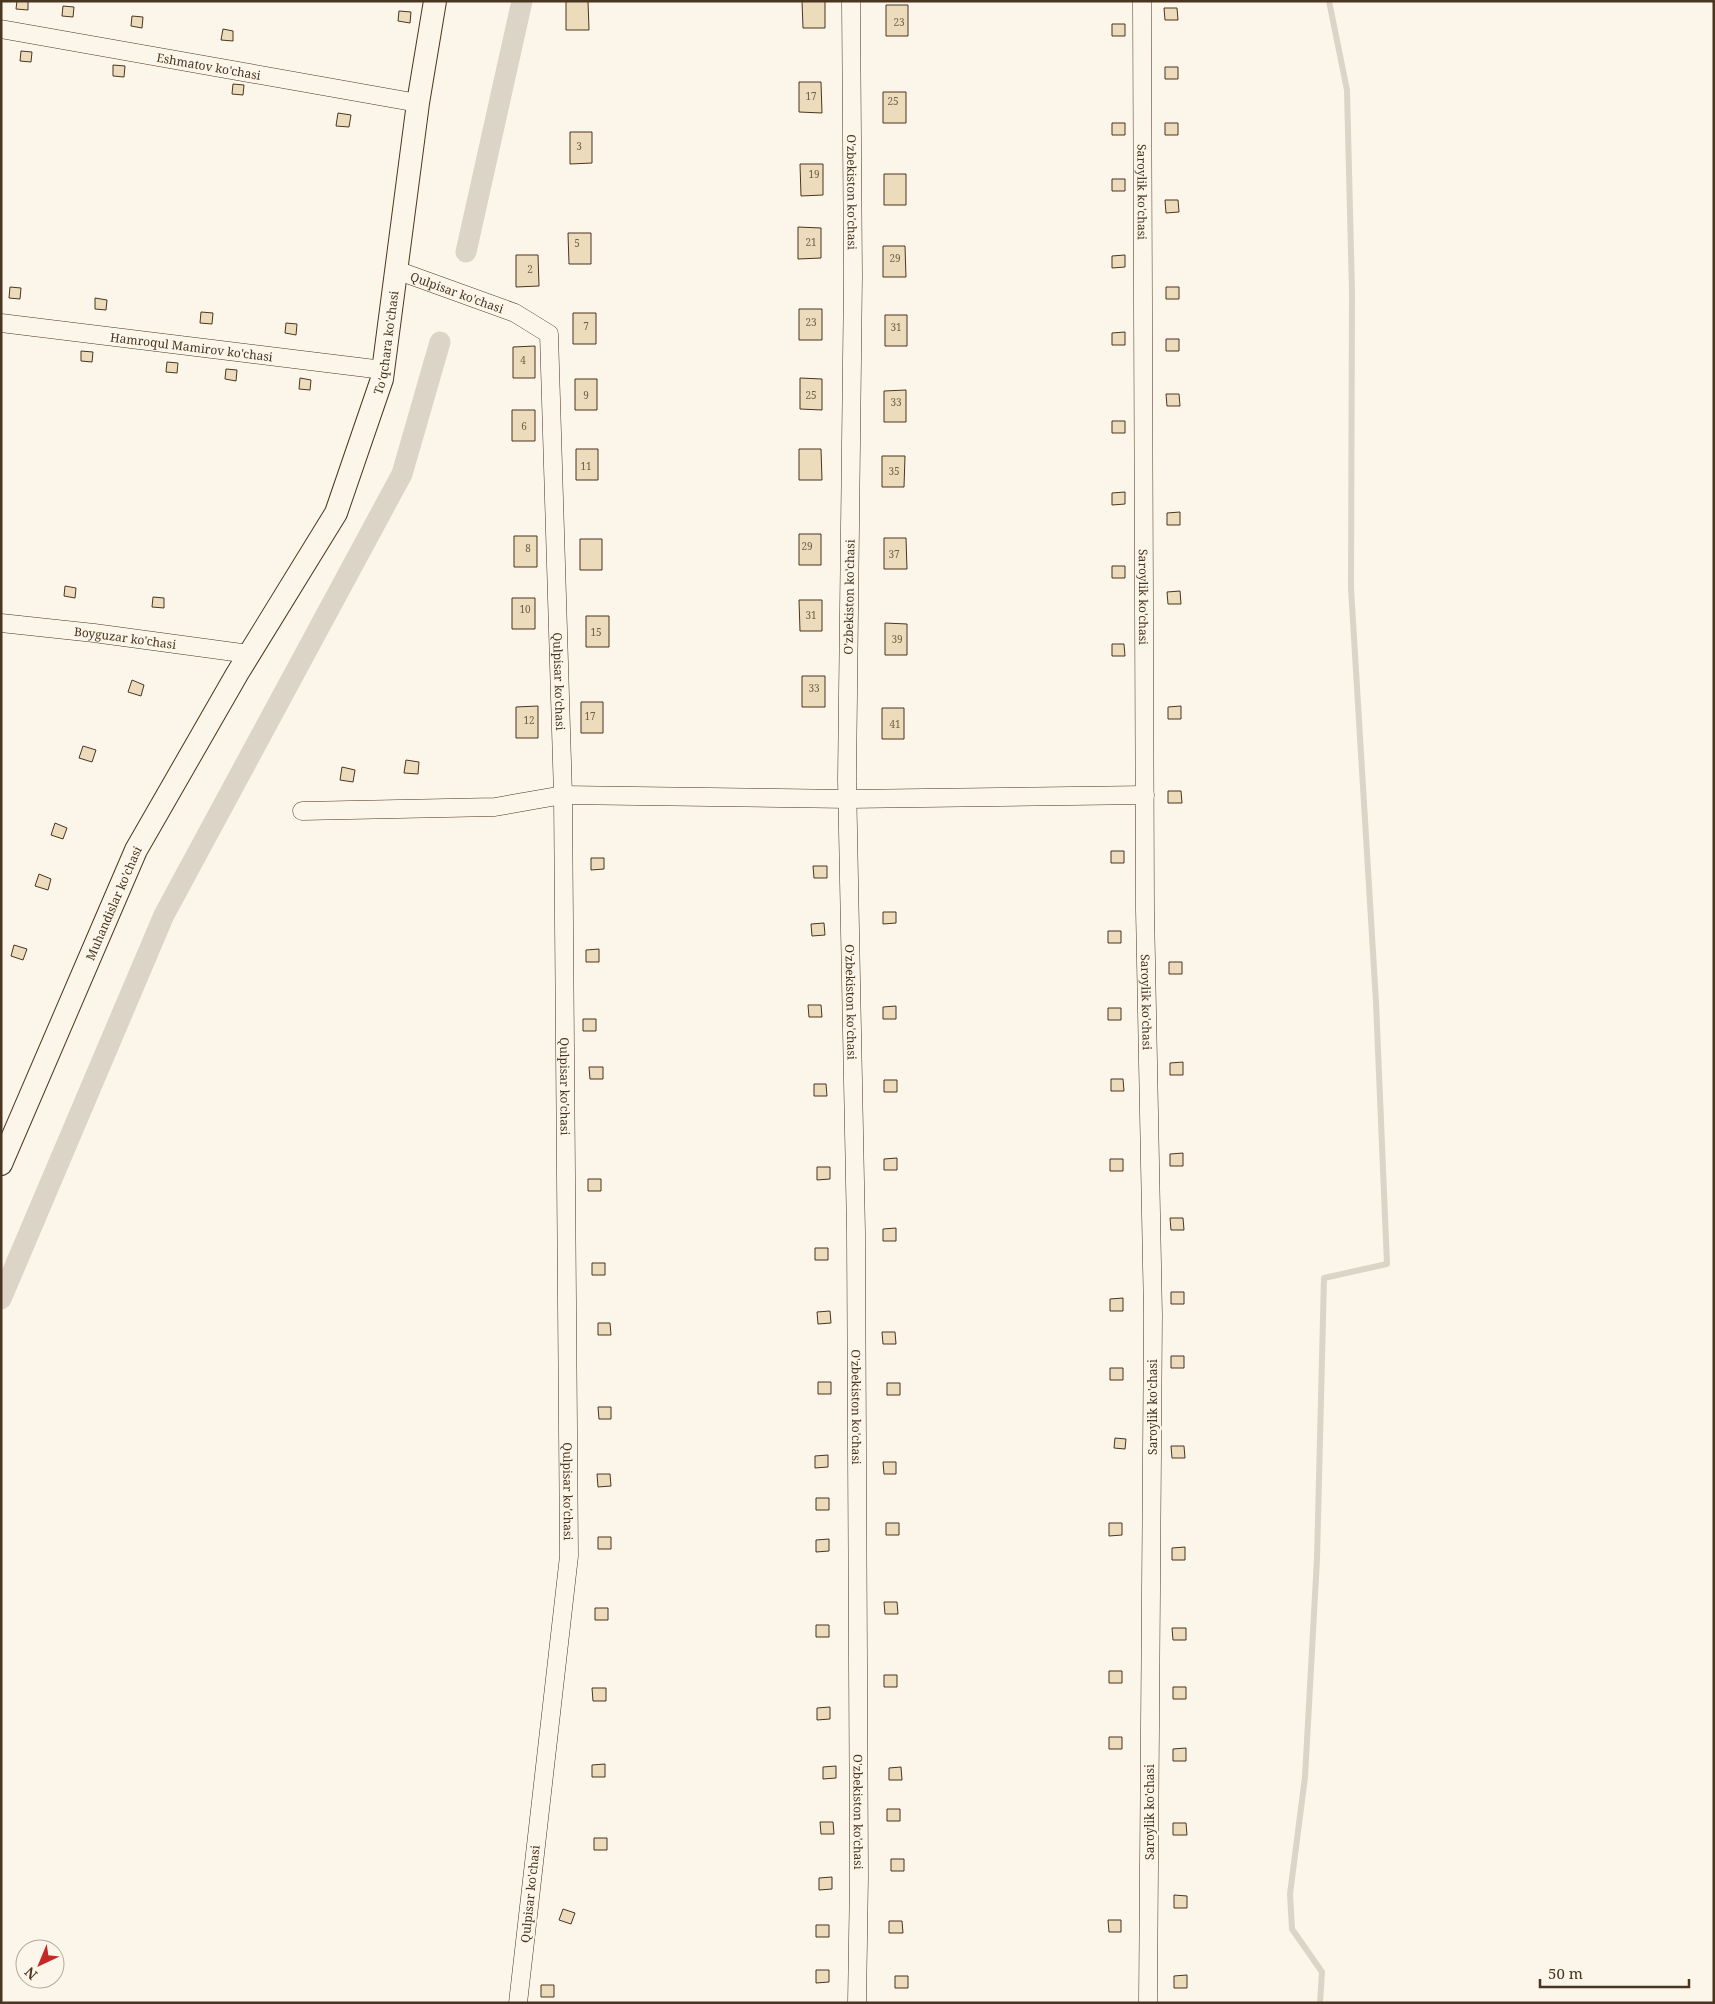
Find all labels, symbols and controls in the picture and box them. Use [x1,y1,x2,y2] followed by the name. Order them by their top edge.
[893,15,905,29] house number: 23
[155,48,262,83] street label: Eshmatov ko'chasi
[805,89,817,103] house number: 17
[887,94,899,108] house number: 25
[843,134,861,250] street label: O'zbekiston ko'chasi
[576,139,582,153] house number: 3
[1134,144,1151,240] street label: Saroylik ko'chasi
[808,167,820,181] house number: 19
[805,235,817,249] house number: 21
[574,236,580,250] house number: 5
[889,251,901,265] house number: 29
[527,262,533,276] house number: 2
[408,267,506,317] street label: Qulpisar ko'chasi
[369,289,402,397] street label: To'qchara ko'chasi
[805,315,817,329] house number: 23
[583,319,589,333] house number: 7
[890,320,902,334] house number: 31
[109,328,274,365] street label: Hamroqul Mamirov ko'chasi
[520,353,526,367] house number: 4
[583,388,589,402] house number: 9
[805,388,817,402] house number: 25
[890,395,902,409] house number: 33
[521,419,527,433] house number: 6
[580,459,592,473] house number: 11
[888,464,900,478] house number: 35
[801,539,813,553] house number: 29
[839,539,859,655] street label: O'zbekiston ko'chasi
[525,541,531,555] house number: 8
[888,547,900,561] house number: 37
[1135,549,1153,645] street label: Saroylik ko'chasi
[519,602,531,616] house number: 10
[805,608,817,622] house number: 31
[73,622,177,653] street label: Boyguzar ko'chasi
[590,625,602,639] house number: 15
[550,632,570,731] street label: Qulpisar ko'chasi
[891,632,903,646] house number: 39
[808,681,820,695] house number: 33
[584,709,596,723] house number: 17
[523,713,535,727] house number: 12
[889,717,901,731] house number: 41
[81,843,145,963] street label: Muhandislar ko'chasi
[842,944,861,1060] street label: O'zbekiston ko'chasi
[1137,954,1156,1050] street label: Saroylik ko'chasi
[556,1037,574,1136] street label: Qulpisar ko'chasi
[848,1349,866,1465] street label: O'zbekiston ko'chasi
[1144,1359,1161,1455] street label: Saroylik ko'chasi
[560,1442,577,1541] street label: Qulpisar ko'chasi
[850,1754,867,1870] street label: O'zbekiston ko'chasi
[1141,1764,1158,1860] street label: Saroylik ko'chasi
[516,1844,544,1944] street label: Qulpisar ko'chasi
[15,1939,65,1989] north arrow
[1540,1956,1689,1988] scale bar
[20,1963,41,1984] text: N
[1548,1963,1583,1983] text: 50 m

